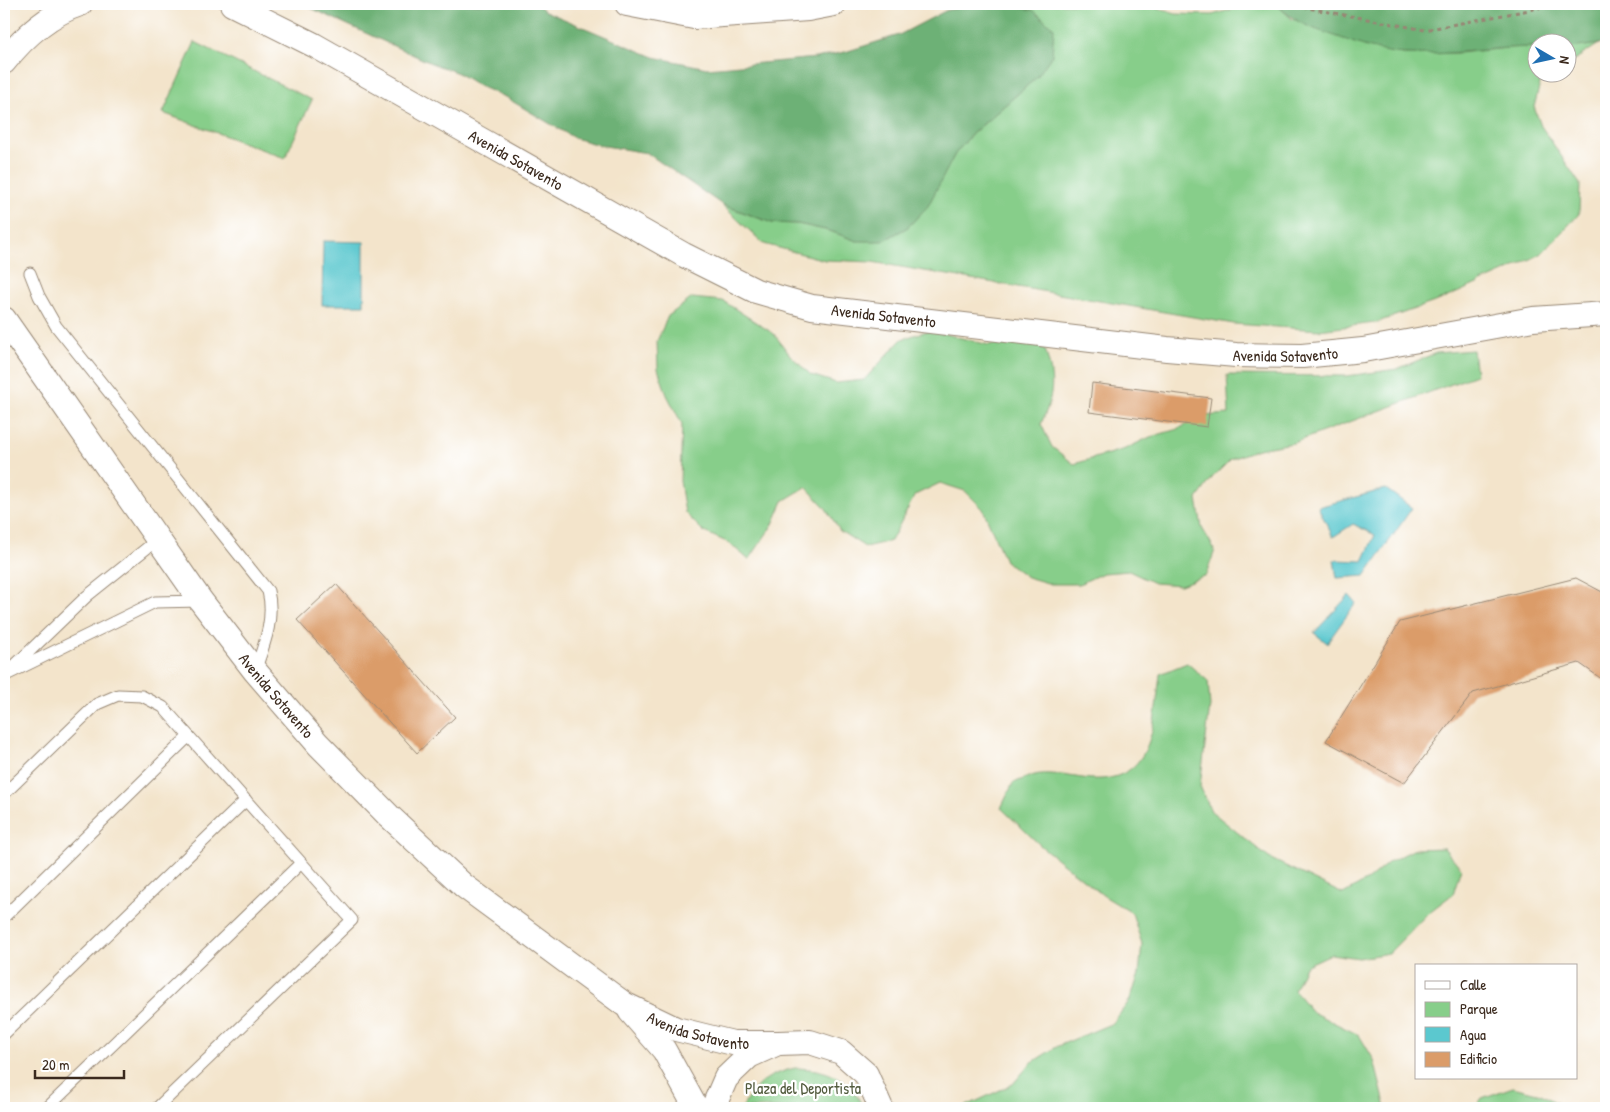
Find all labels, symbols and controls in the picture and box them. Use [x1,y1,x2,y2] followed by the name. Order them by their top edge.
[1528,32,1578,82] north arrow
[1555,55,1575,66] text: N
[465,124,568,195] street label: Avenida Sotavento
[830,298,938,333] street label: Avenida Sotavento
[1233,341,1339,367] street label: Avenida Sotavento
[234,648,319,743] street label: Avenida Sotavento
[1415,964,1578,1080] legend
[1460,974,1487,995] text: Calle
[1460,998,1498,1019] text: Parque
[644,1006,749,1054] street label: Avenida Sotavento
[1460,1024,1486,1045] text: Agua
[35,1047,124,1079] scale bar
[1460,1048,1497,1069] text: Edificio
[42,1054,69,1075] text: 20 m
[745,1077,861,1099] park label: Plaza del Deportista

